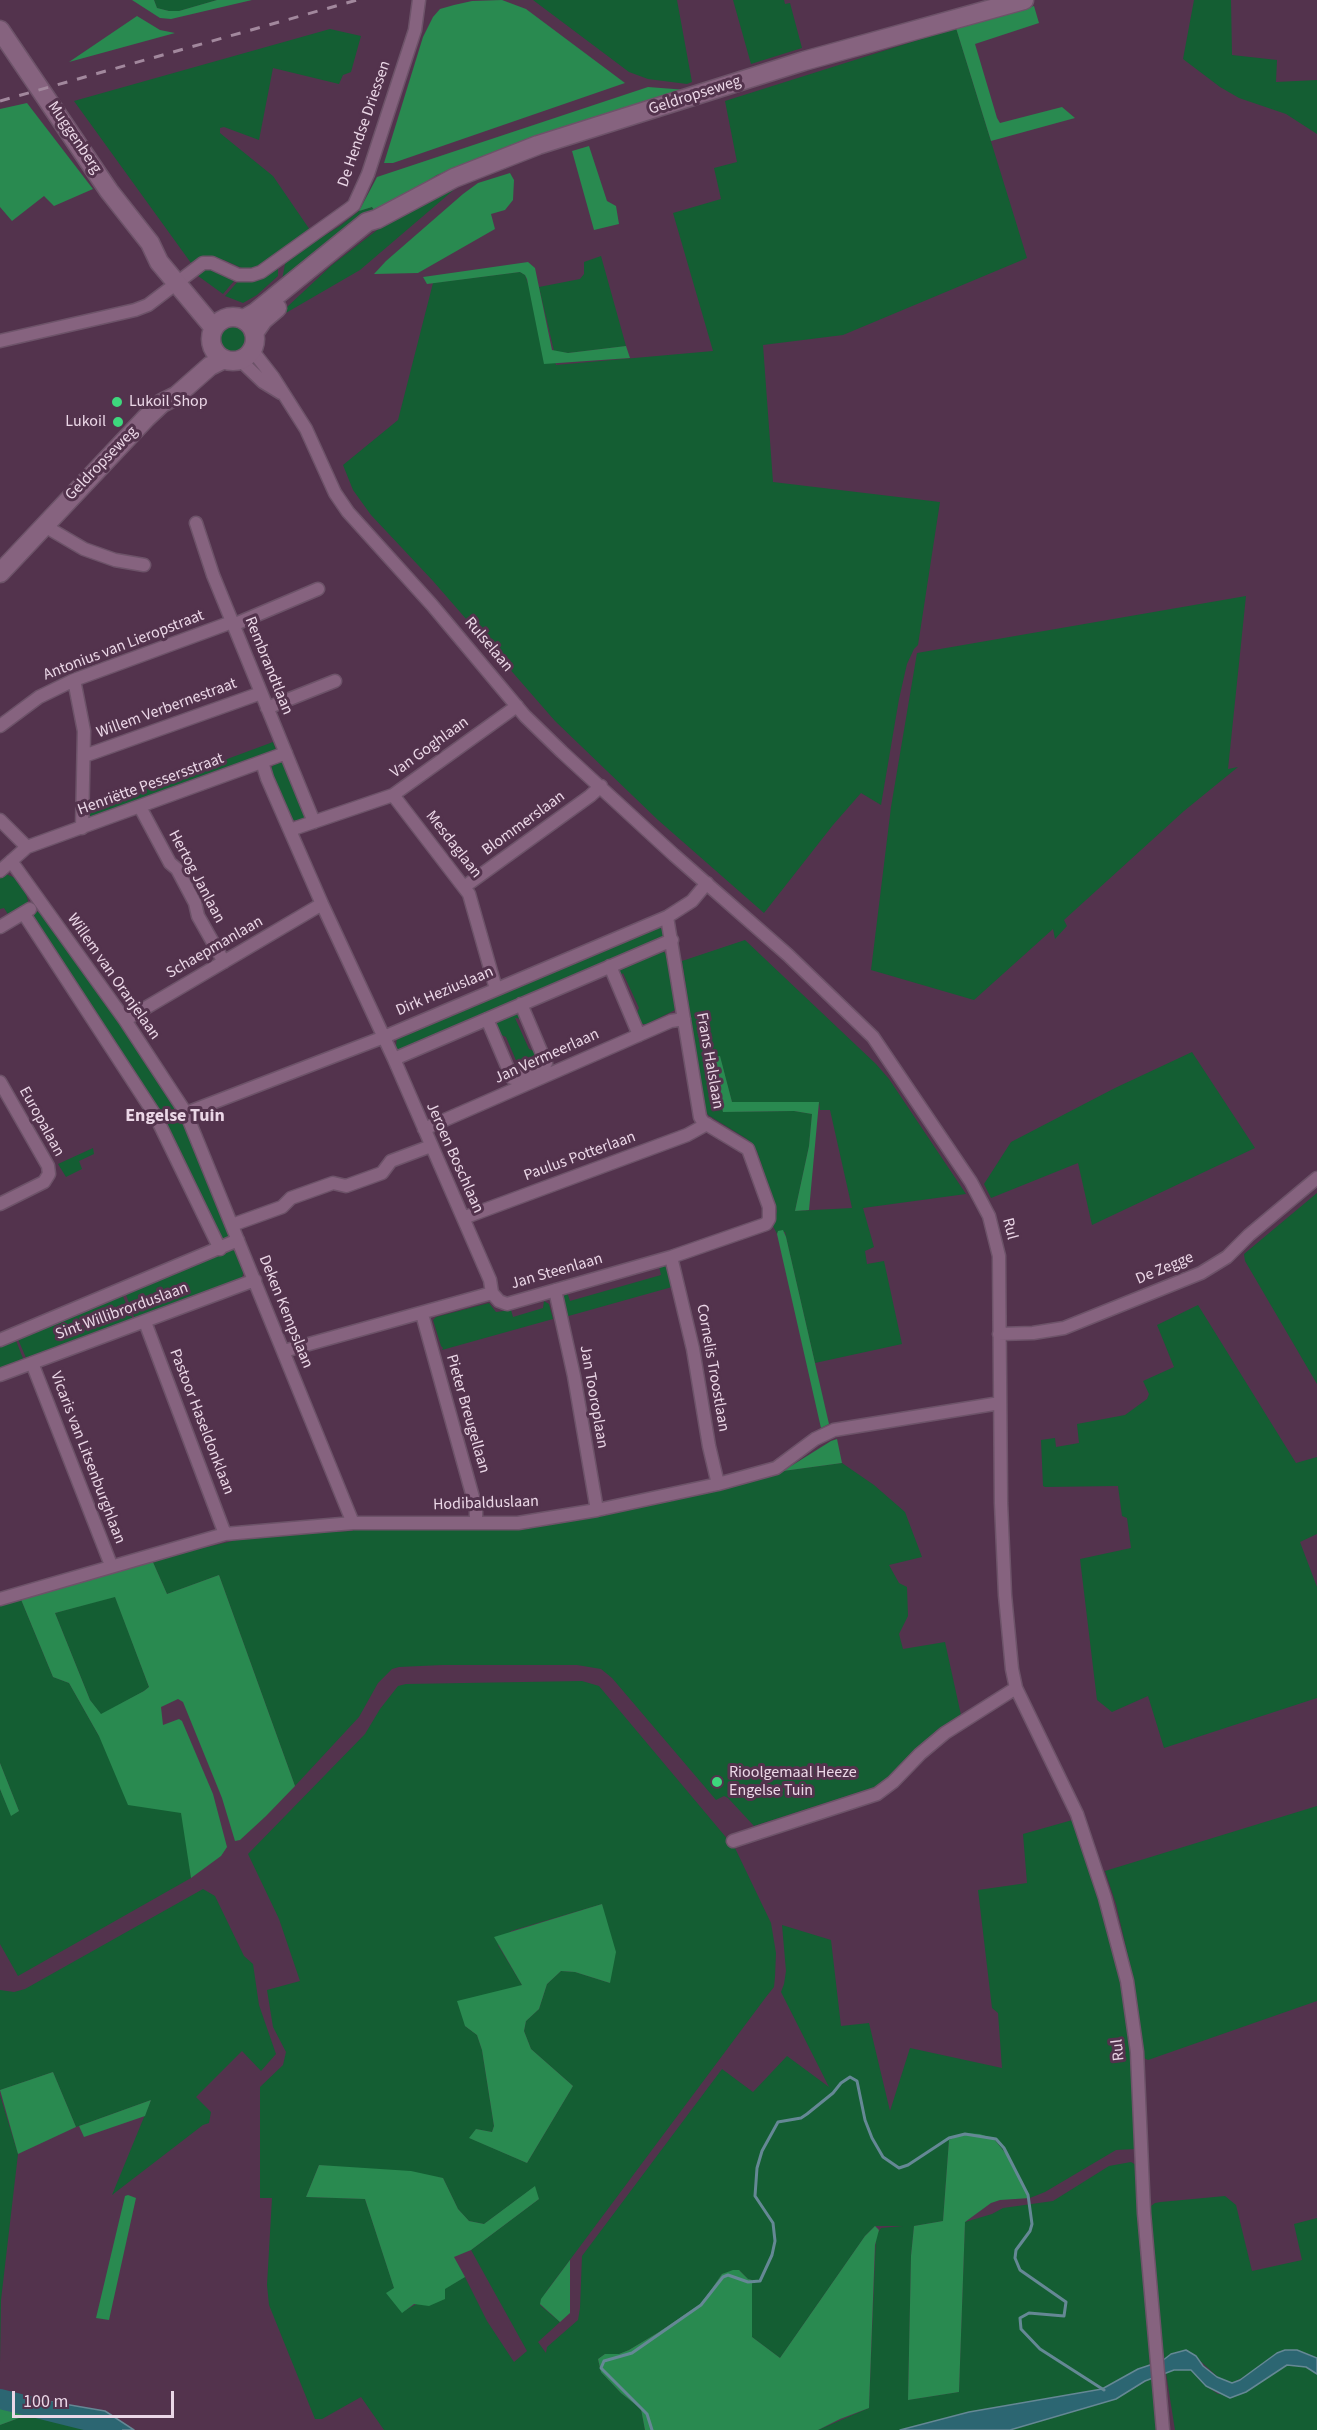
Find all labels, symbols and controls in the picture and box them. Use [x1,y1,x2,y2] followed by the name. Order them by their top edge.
[334,58,396,190] street label: De Hendse Driessen
[647,72,743,120] street label: Geldropseweg
[43,98,105,178] street label: Muggenberg
[129,392,208,412] place label: Lukoil Shop
[110,395,124,409] marker: Lukoil Shop
[65,412,106,432] place label: Lukoil
[111,415,125,429] marker: Lukoil
[62,423,142,505] street label: Geldropseweg
[41,606,207,686] street label: Antonius van Lieropstraat
[240,614,296,718] street label: Rembrandtlaan
[460,614,516,676] street label: Rulselaan
[94,675,240,743] street label: Willem Verbernestraat
[387,713,473,783] street label: Van Goghlaan
[75,750,227,820] street label: Henriëtte Pessersstraat
[479,787,569,861] street label: Blommerslaan
[421,807,485,883] street label: Mesdaglaan
[163,827,229,927] street label: Hertog Janlaan
[62,910,164,1044] street label: Willem van Oranjelaan
[163,913,267,983] street label: Schaepmanlaan
[393,963,497,1021] street label: Dirk Heziuslaan
[691,1011,727,1111] street label: Frans Halslaan
[492,1025,602,1089] street label: Jan Vermeerlaan
[14,1084,68,1160] street label: Europalaan
[421,1100,487,1216] street label: Jeroen Boschlaan
[125,1106,225,1128] district label: Engelse Tuin
[521,1128,639,1186] street label: Paulus Potterlaan
[997,1216,1021,1242] street label: Rul
[1133,1248,1197,1290] street label: De Zegge
[509,1250,605,1294] street label: Jan Steenlaan
[254,1253,316,1371] street label: Deken Kempslaan
[53,1279,191,1345] street label: Sint Willibrorduslaan
[691,1303,733,1433] street label: Cornelis Troostlaan
[574,1344,612,1450] street label: Jan Tooroplaan
[164,1346,238,1498] street label: Pastoor Haseldonklaan
[441,1352,493,1476] street label: Pieter Breugellaan
[45,1369,129,1547] street label: Vicaris van Litsenburghlaan
[433,1493,539,1515] street label: Hodibalduslaan
[729,1763,857,1801] place label: Rioolgemaal Heeze Engelse Tuin
[710,1775,724,1789] marker: Rioolgemaal Heeze Engelse Tuin
[1108,2038,1130,2062] street label: Rul
[15,2379,177,2417] scale bar
[23,2389,68,2414] text: 100 m

